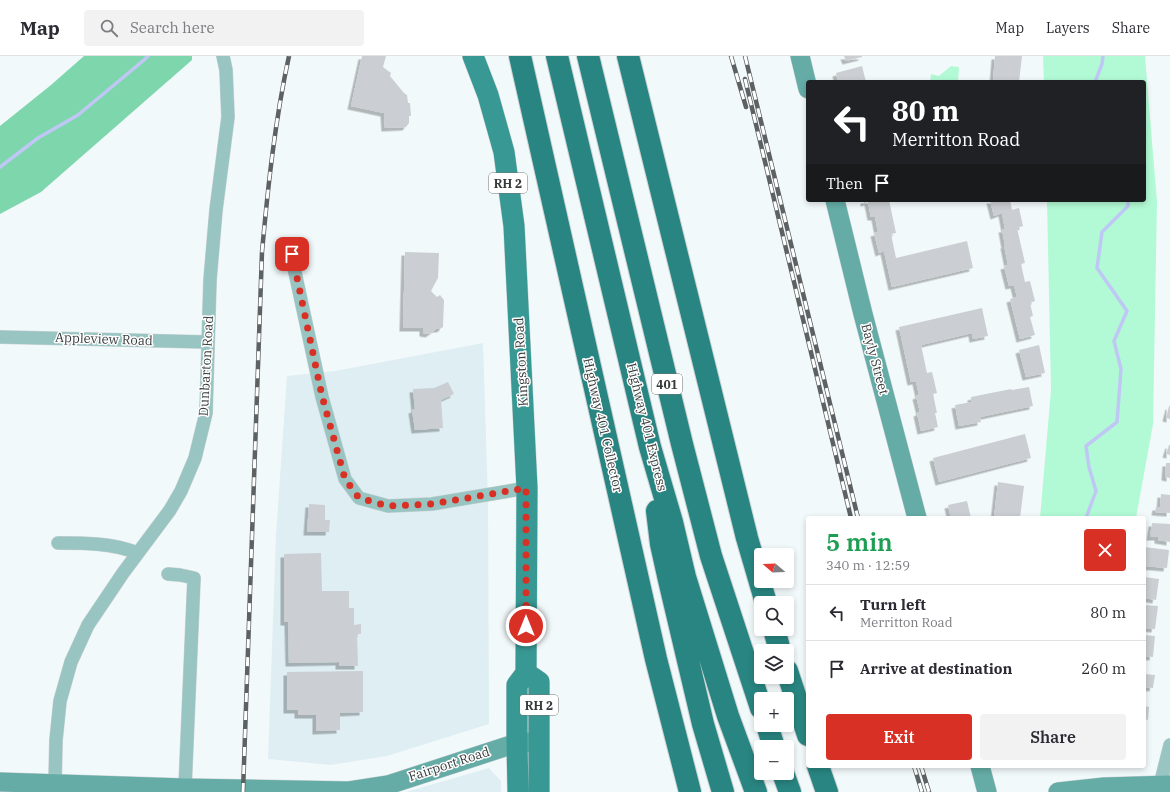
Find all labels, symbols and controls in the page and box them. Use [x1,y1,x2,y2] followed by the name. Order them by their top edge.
[84,10,364,46] search box
[20,16,60,40] text: Map
[98,17,120,39] icon: search
[130,18,214,37] text: Search here
[996,19,1024,37] text: Map
[1046,19,1090,37] text: Layers
[1112,19,1150,37] text: Share
[892,92,959,129] text: 80 m
[826,96,878,148] icon: left
[892,128,1020,151] text: Merritton Road
[871,172,893,194] icon: arrive
[489,173,527,193] road number: RH 2
[826,174,863,193] text: Then
[275,237,309,271] pin
[281,243,303,265] icon: arrive
[195,315,217,417] street label: Dunbarton Road
[510,317,532,407] street label: Kingston Road
[857,322,893,397] street label: Bayly Street
[55,329,153,349] street label: Appleview Road
[579,356,627,494] street label: Highway 401 Collector
[623,361,671,493] street label: Highway 401 Express
[652,374,682,394] road number: 401
[826,526,893,558] text: 5 min
[1084,529,1126,571] button: close
[754,548,794,588] north arrow
[754,548,794,780] map controls
[826,557,910,574] text: 340 m · 12:59
[860,595,926,614] text: Turn left
[754,596,794,636] button: search
[826,602,848,624] icon: left
[1090,603,1126,622] text: 80 m
[505,605,547,647] position arrow
[860,614,953,631] text: Merritton Road
[754,644,794,684] button: layers
[826,658,848,680] icon: arrive
[860,659,1012,678] text: Arrive at destination
[1081,659,1126,678] text: 260 m
[754,692,794,732] button: +
[520,695,558,715] road number: RH 2
[826,714,972,760] button: Exit
[980,714,1126,760] button: Share
[754,740,794,780] button: −
[406,743,492,785] street label: Fairport Road

